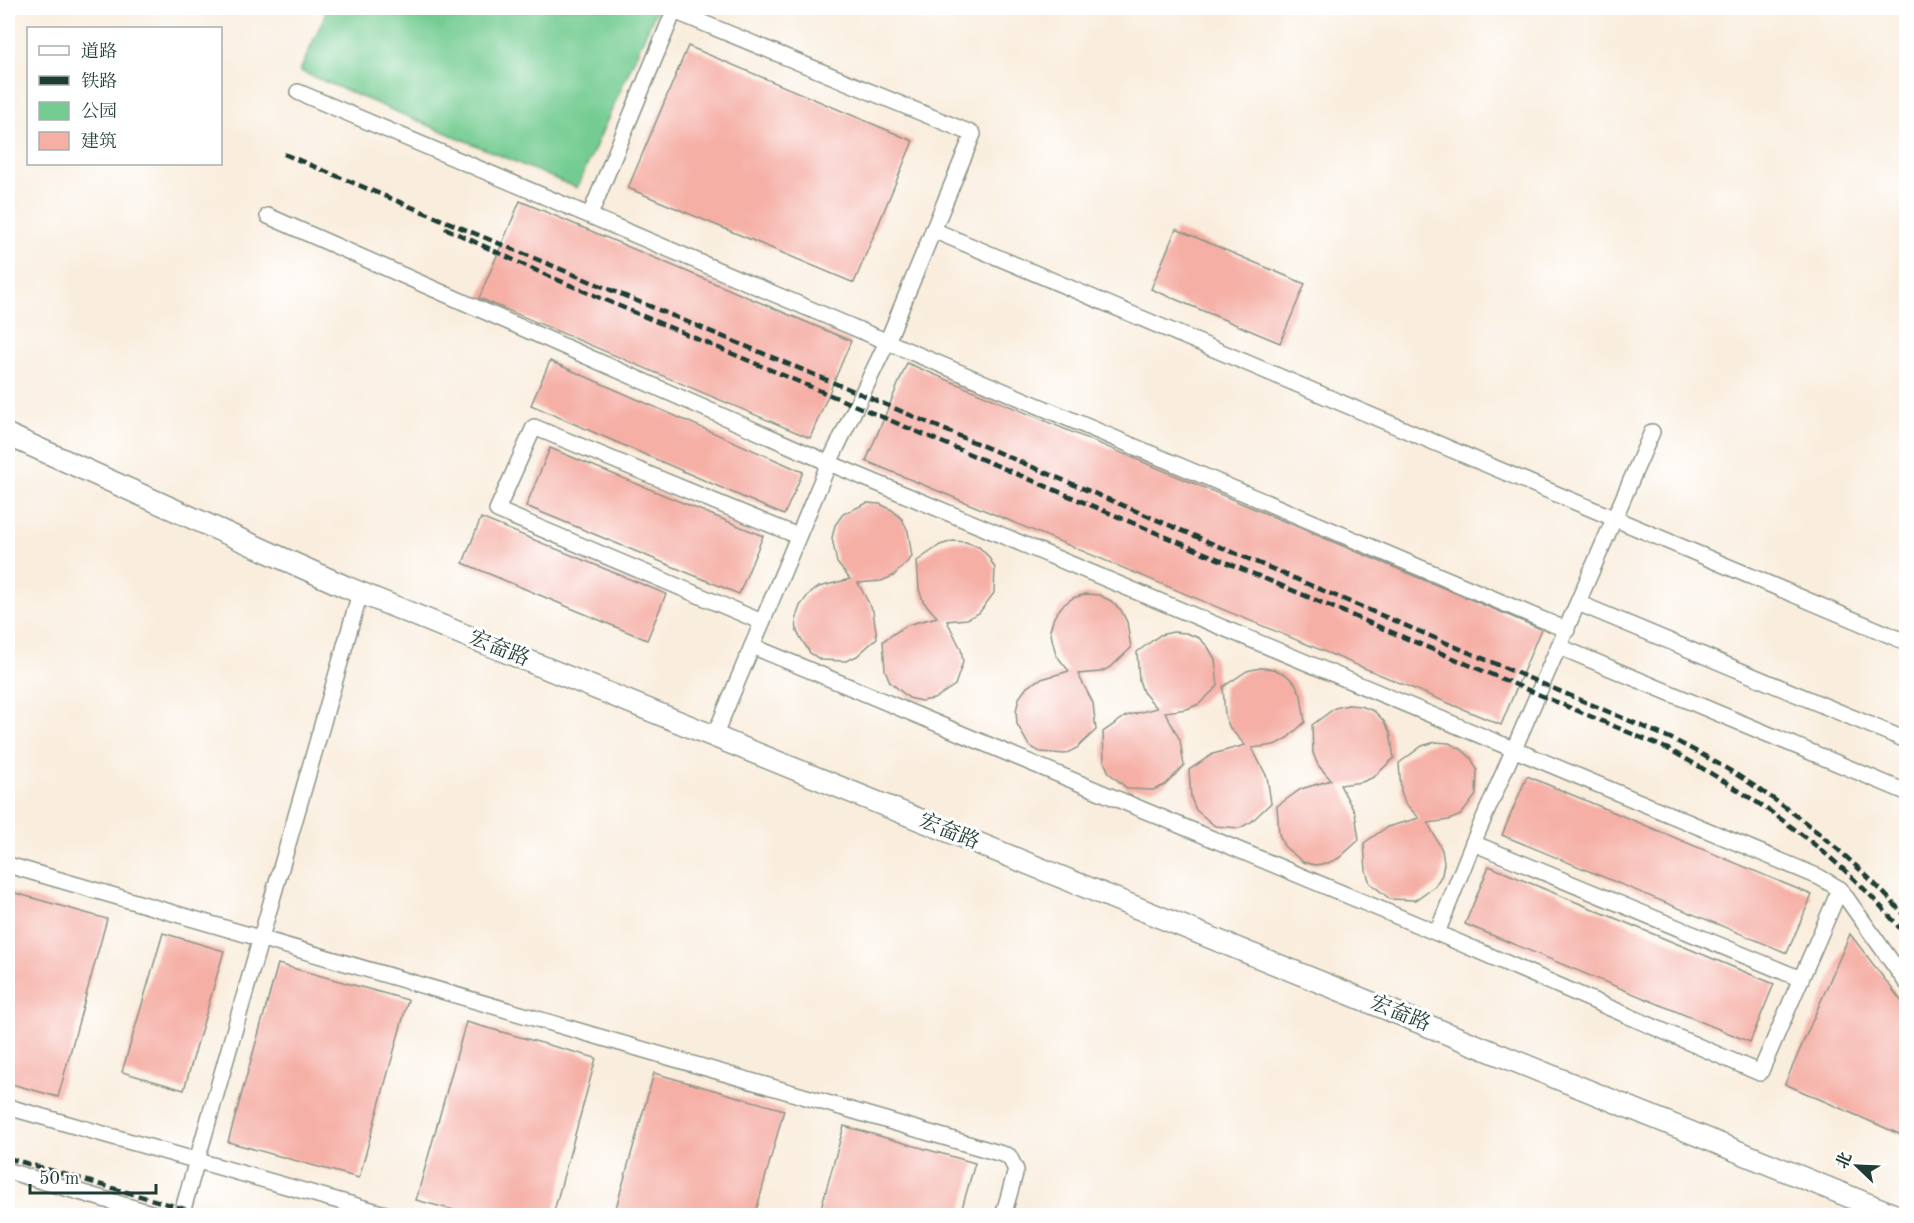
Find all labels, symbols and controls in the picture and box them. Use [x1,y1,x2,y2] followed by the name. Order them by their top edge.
[27,27,222,165] legend
[81,41,117,61] text: 道路
[81,71,117,91] text: 铁路
[81,102,117,121] text: 公园
[81,131,117,151] text: 建筑
[466,626,533,671] street label: 宏奤路
[916,809,983,854] street label: 宏奤路
[1367,991,1434,1036] street label: 宏奤路
[1827,1136,1887,1196] north arrow
[1833,1150,1856,1171] text: 北
[30,1157,156,1195] scale bar
[39,1170,79,1188] text: 50 m

